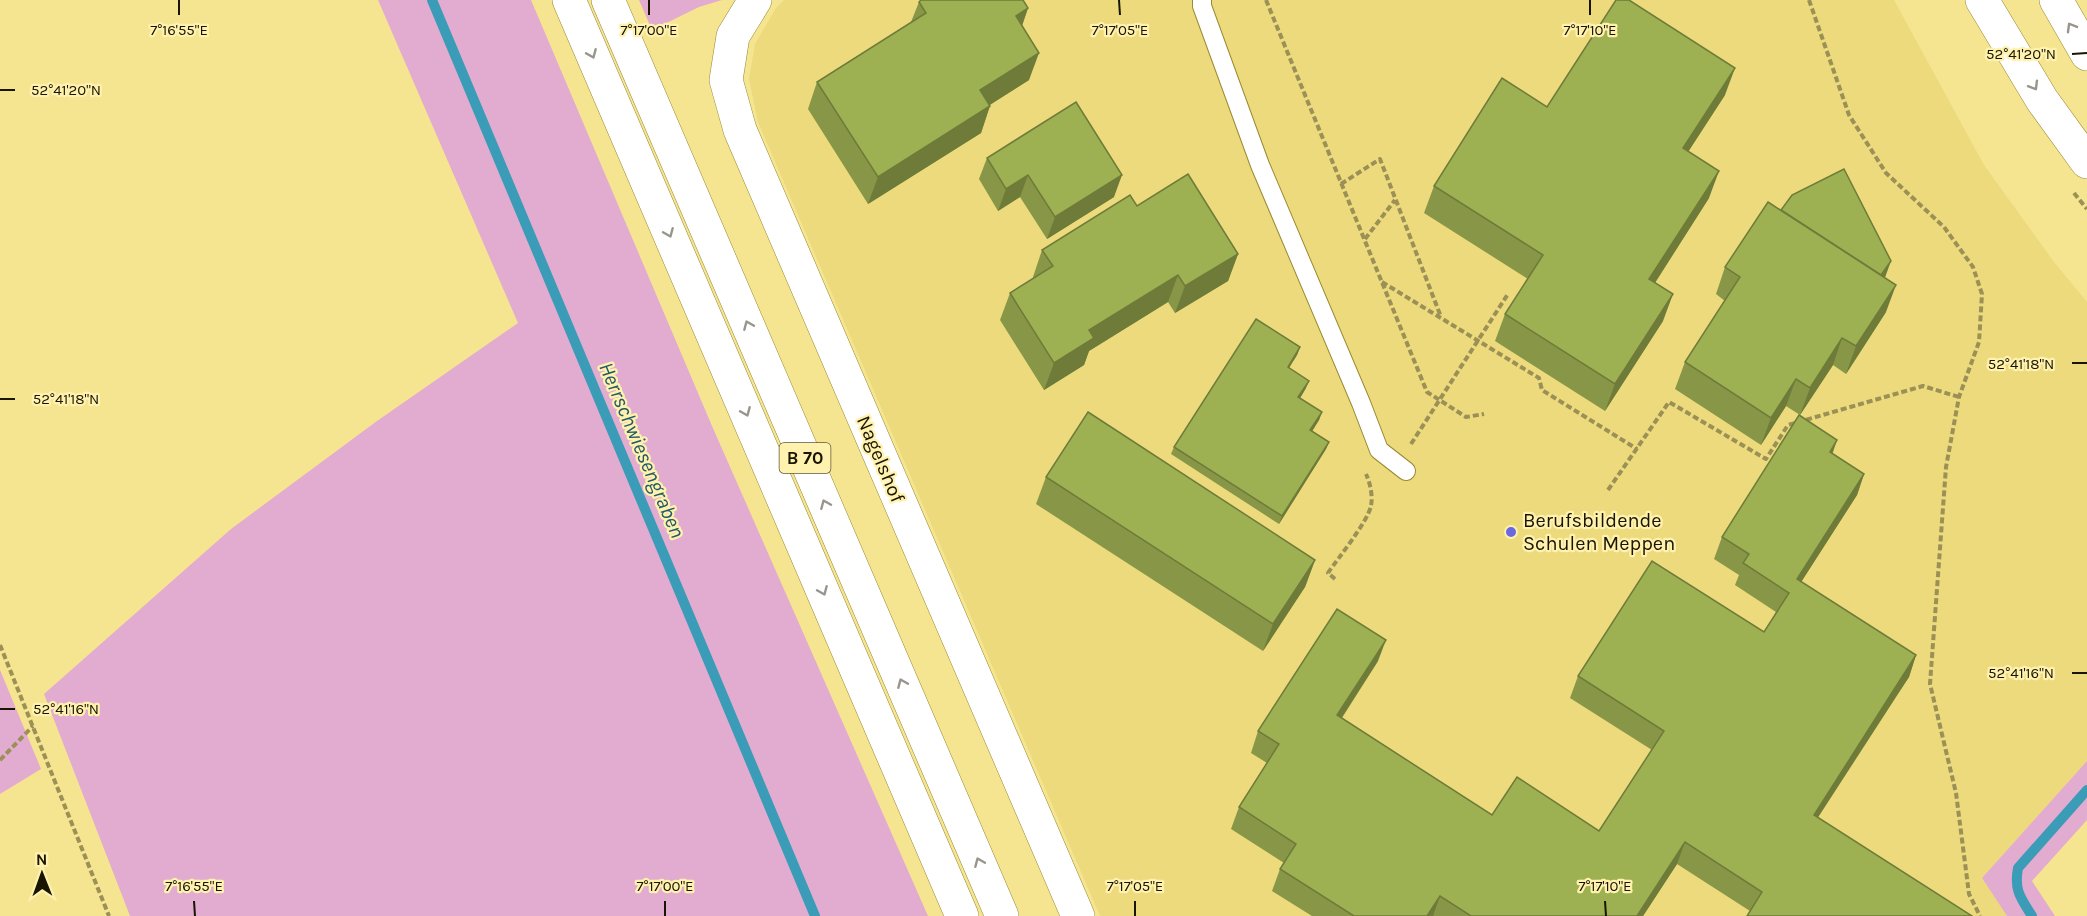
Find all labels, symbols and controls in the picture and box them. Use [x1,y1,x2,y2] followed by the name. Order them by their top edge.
[150,21,208,39] text: 7°16'55"E
[621,21,678,39] text: 7°17'00"E
[1092,21,1148,39] text: 7°17'05"E
[1563,21,1617,39] text: 7°17'10"E
[2067,23,2079,33] one-way arrow
[1986,45,2056,63] text: 52°41'20"N
[585,47,597,58] one-way arrow
[2027,80,2039,90] one-way arrow
[31,81,101,99] text: 52°41'20"N
[662,226,674,237] one-way arrow
[743,320,755,331] one-way arrow
[1988,355,2054,373] text: 52°41'18"N
[594,359,690,541] water label: Herrschwiesengraben
[33,390,99,408] text: 52°41'18"N
[739,406,751,417] one-way arrow
[852,412,909,506] street label: Nagelshof
[780,443,830,473] road number: B 70
[820,499,832,510] one-way arrow
[1523,509,1675,555] place label: Berufsbildende Schulen Meppen
[1504,525,1518,539] marker: Berufsbildende Schulen Meppen
[816,585,828,596] one-way arrow
[1988,664,2054,682] text: 52°41'16"N
[897,678,909,689] one-way arrow
[33,700,99,718] text: 52°41'16"N
[12,844,72,904] north arrow
[36,850,48,869] text: N
[974,858,986,869] one-way arrow
[165,877,223,895] text: 7°16'55"E
[637,877,694,895] text: 7°17'00"E
[1107,877,1163,895] text: 7°17'05"E
[1578,877,1632,895] text: 7°17'10"E

